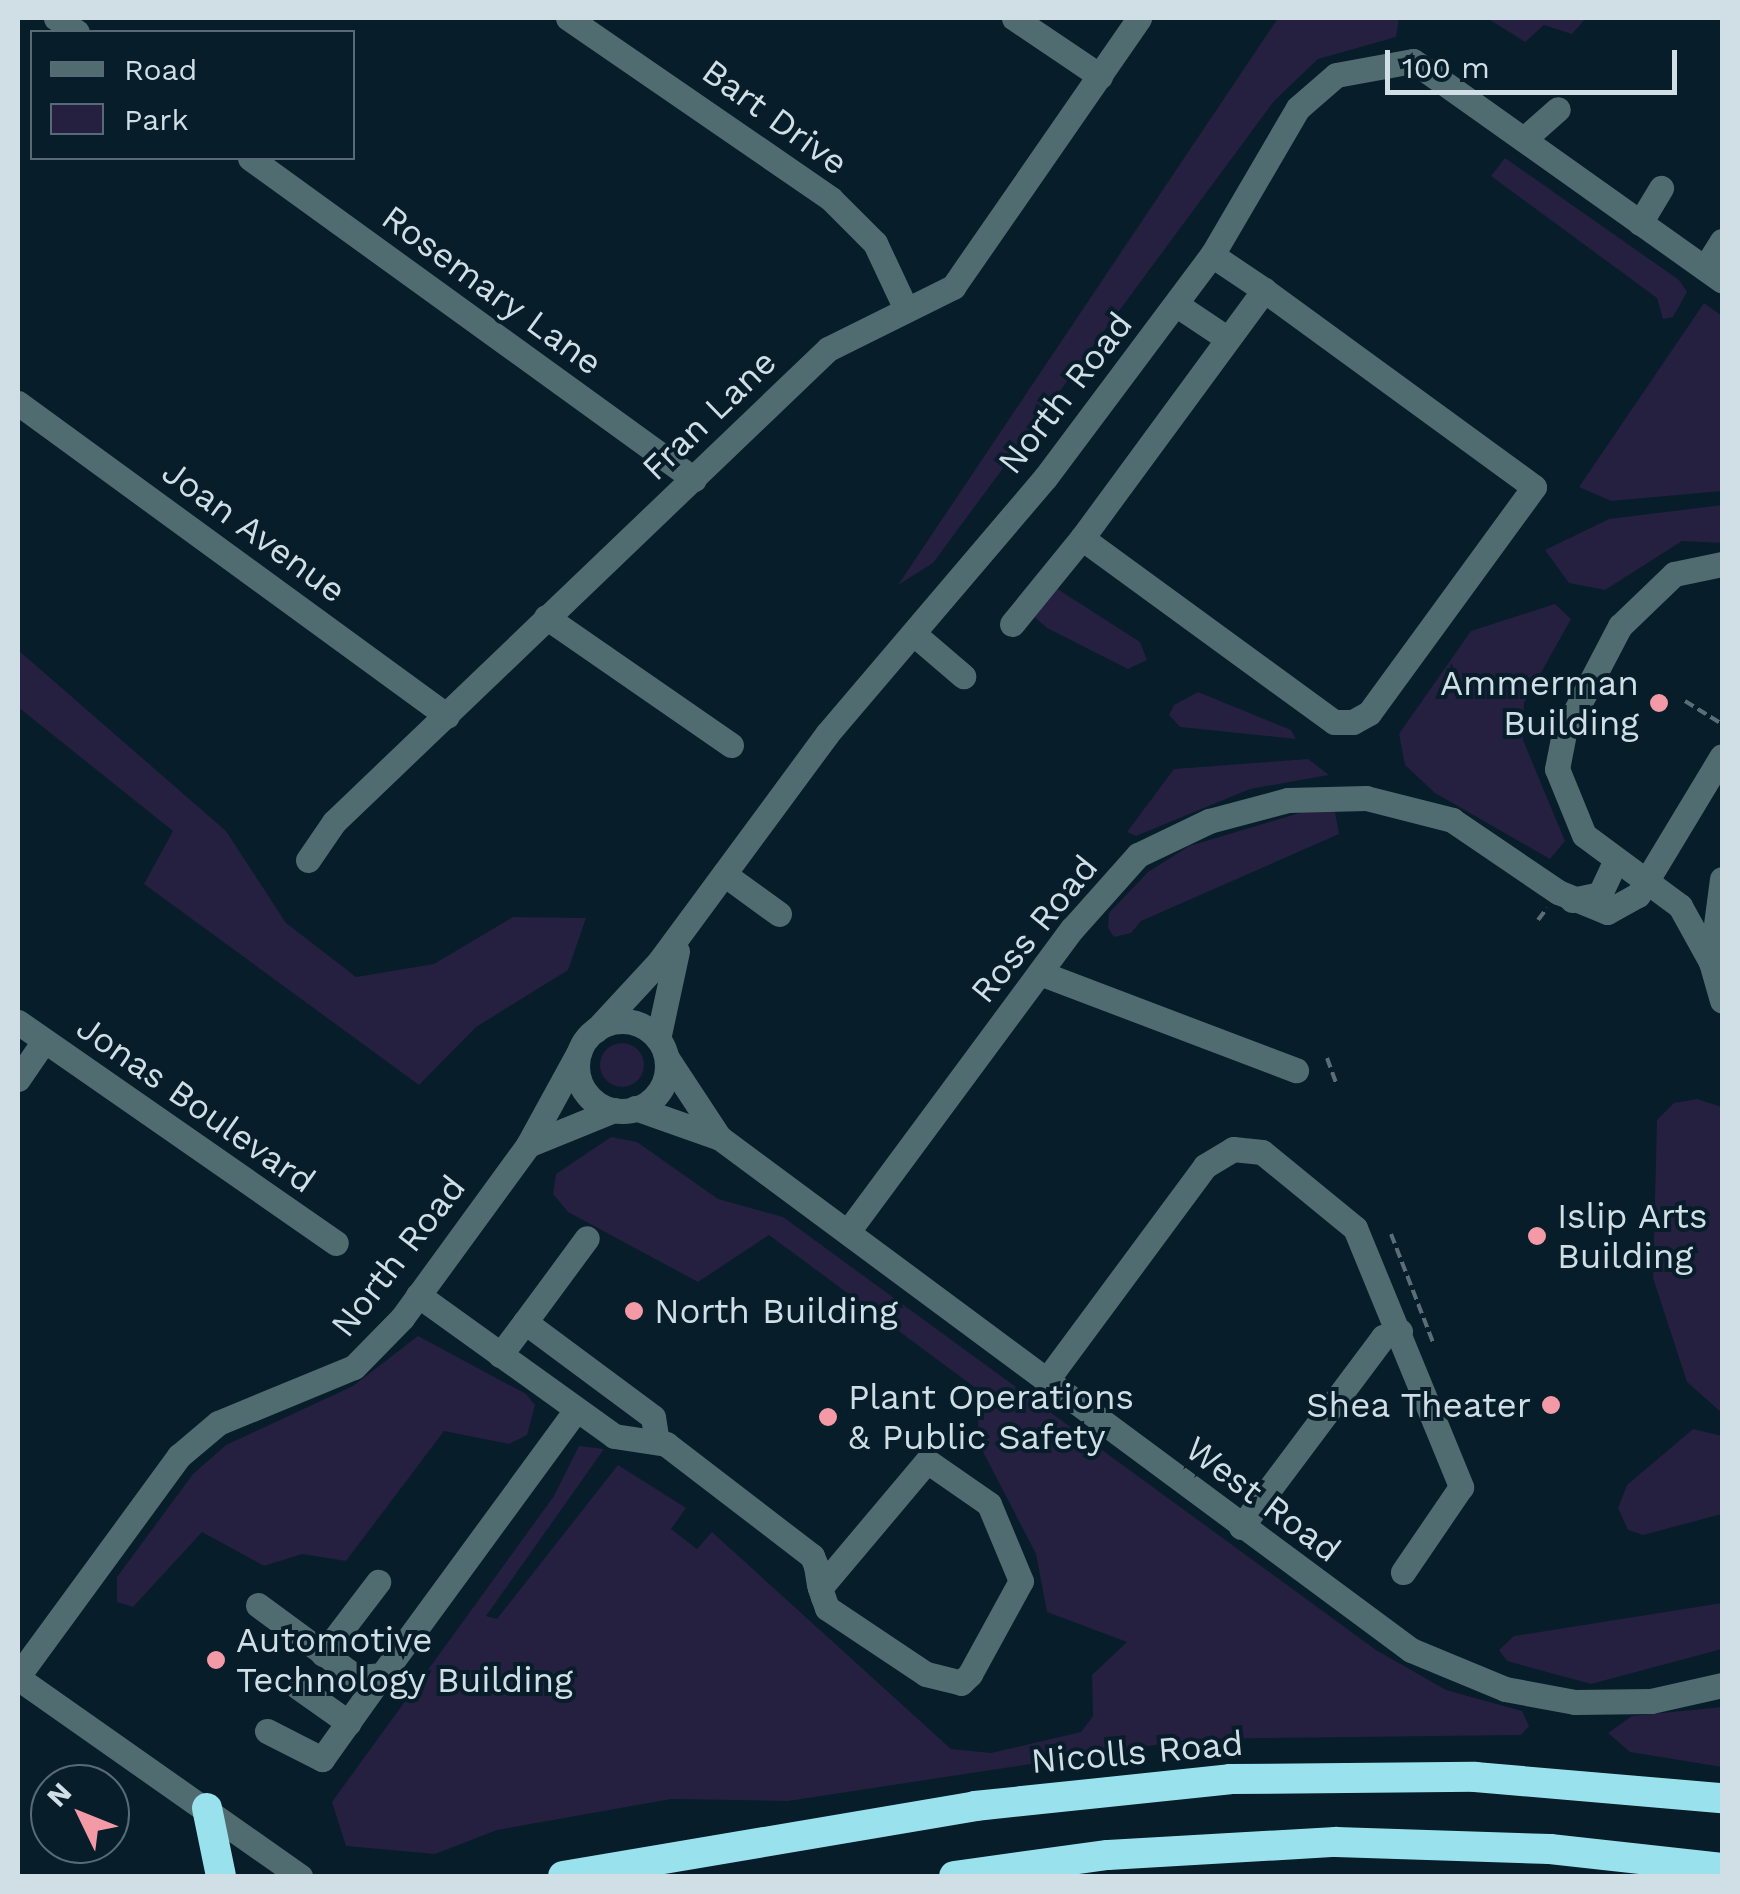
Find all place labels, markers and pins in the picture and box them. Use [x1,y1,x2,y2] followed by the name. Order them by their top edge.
[1440,662,1639,744] place label: Ammerman Building
[1648,692,1670,714] marker: Ammerman Building
[1557,1195,1709,1277] place label: Islip Arts Building
[1526,1225,1548,1247] marker: Islip Arts Building
[654,1290,898,1332] place label: North Building
[623,1300,645,1322] marker: North Building
[848,1376,1134,1458] place label: Plant Operations & Public Safety
[1304,1384,1531,1426] place label: Shea Theater
[1540,1394,1562,1416] marker: Shea Theater
[817,1406,839,1428] marker: Plant Operations & Public Safety
[236,1619,574,1701] place label: Automotive Technology Building
[205,1649,227,1671] marker: Automotive Technology Building

